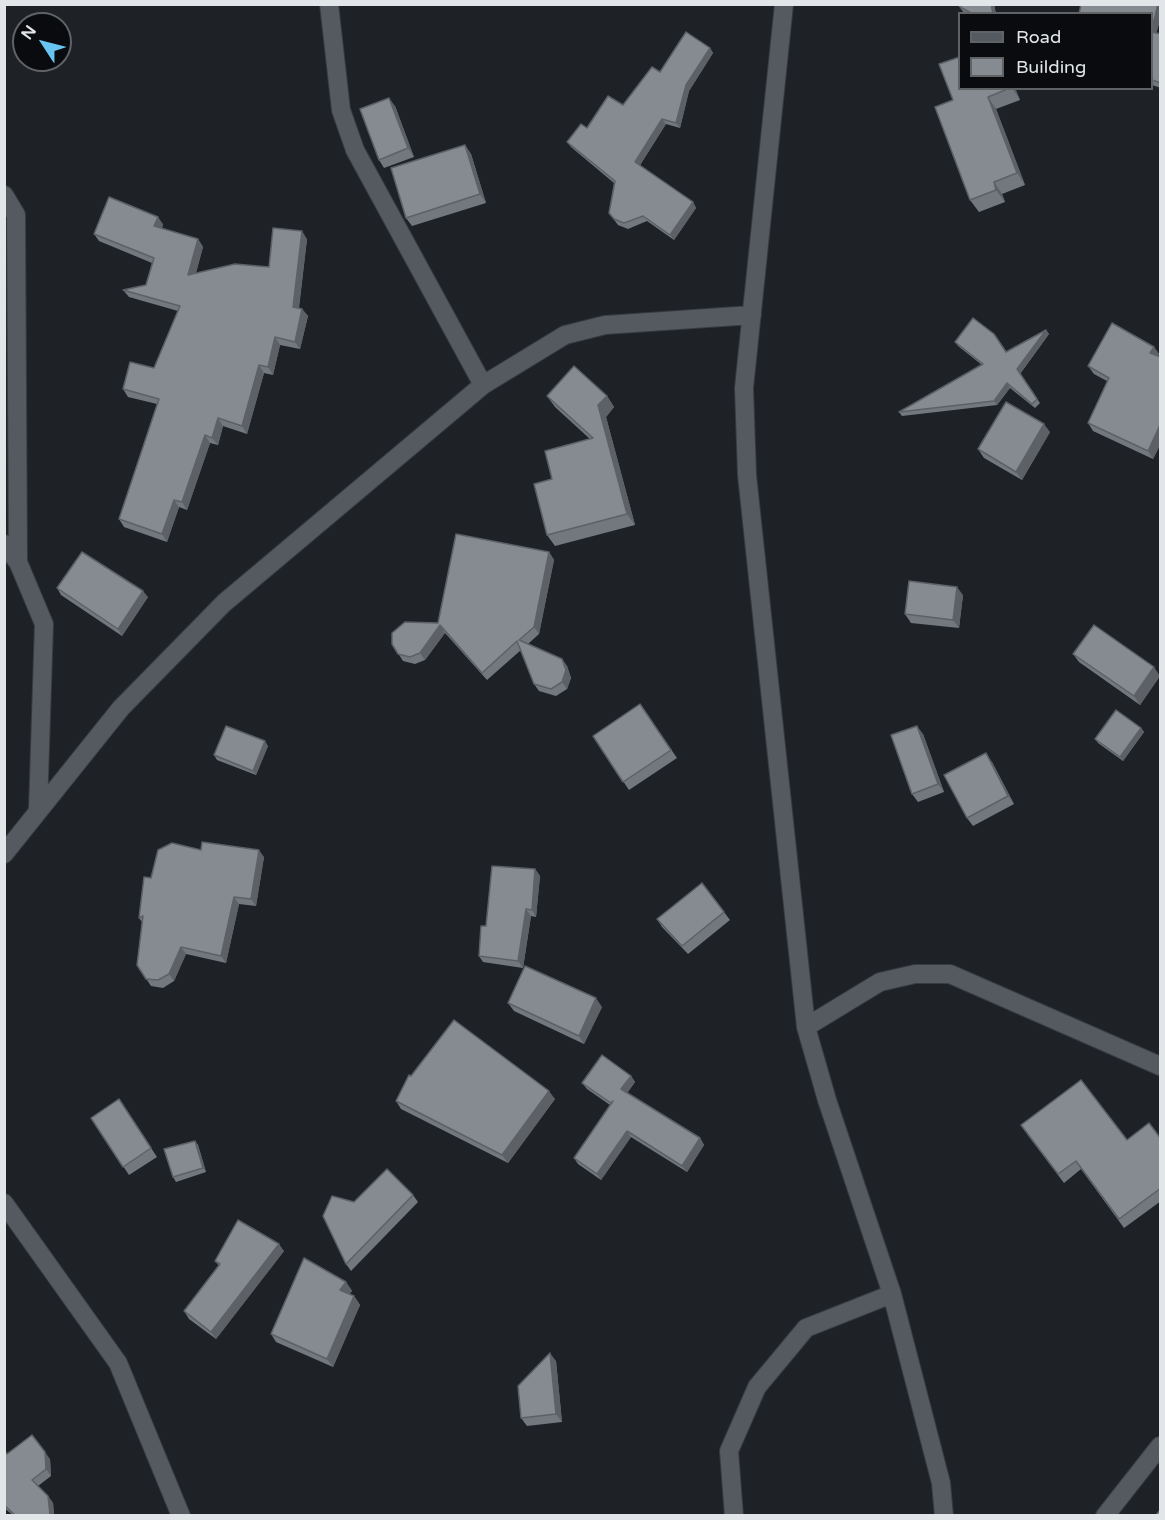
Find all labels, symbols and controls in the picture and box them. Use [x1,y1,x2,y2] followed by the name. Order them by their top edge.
[12,12,72,72] north arrow
[958,12,1153,90] legend
[17,22,41,44] text: N
[1016,26,1061,48] text: Road
[1016,56,1086,78] text: Building

